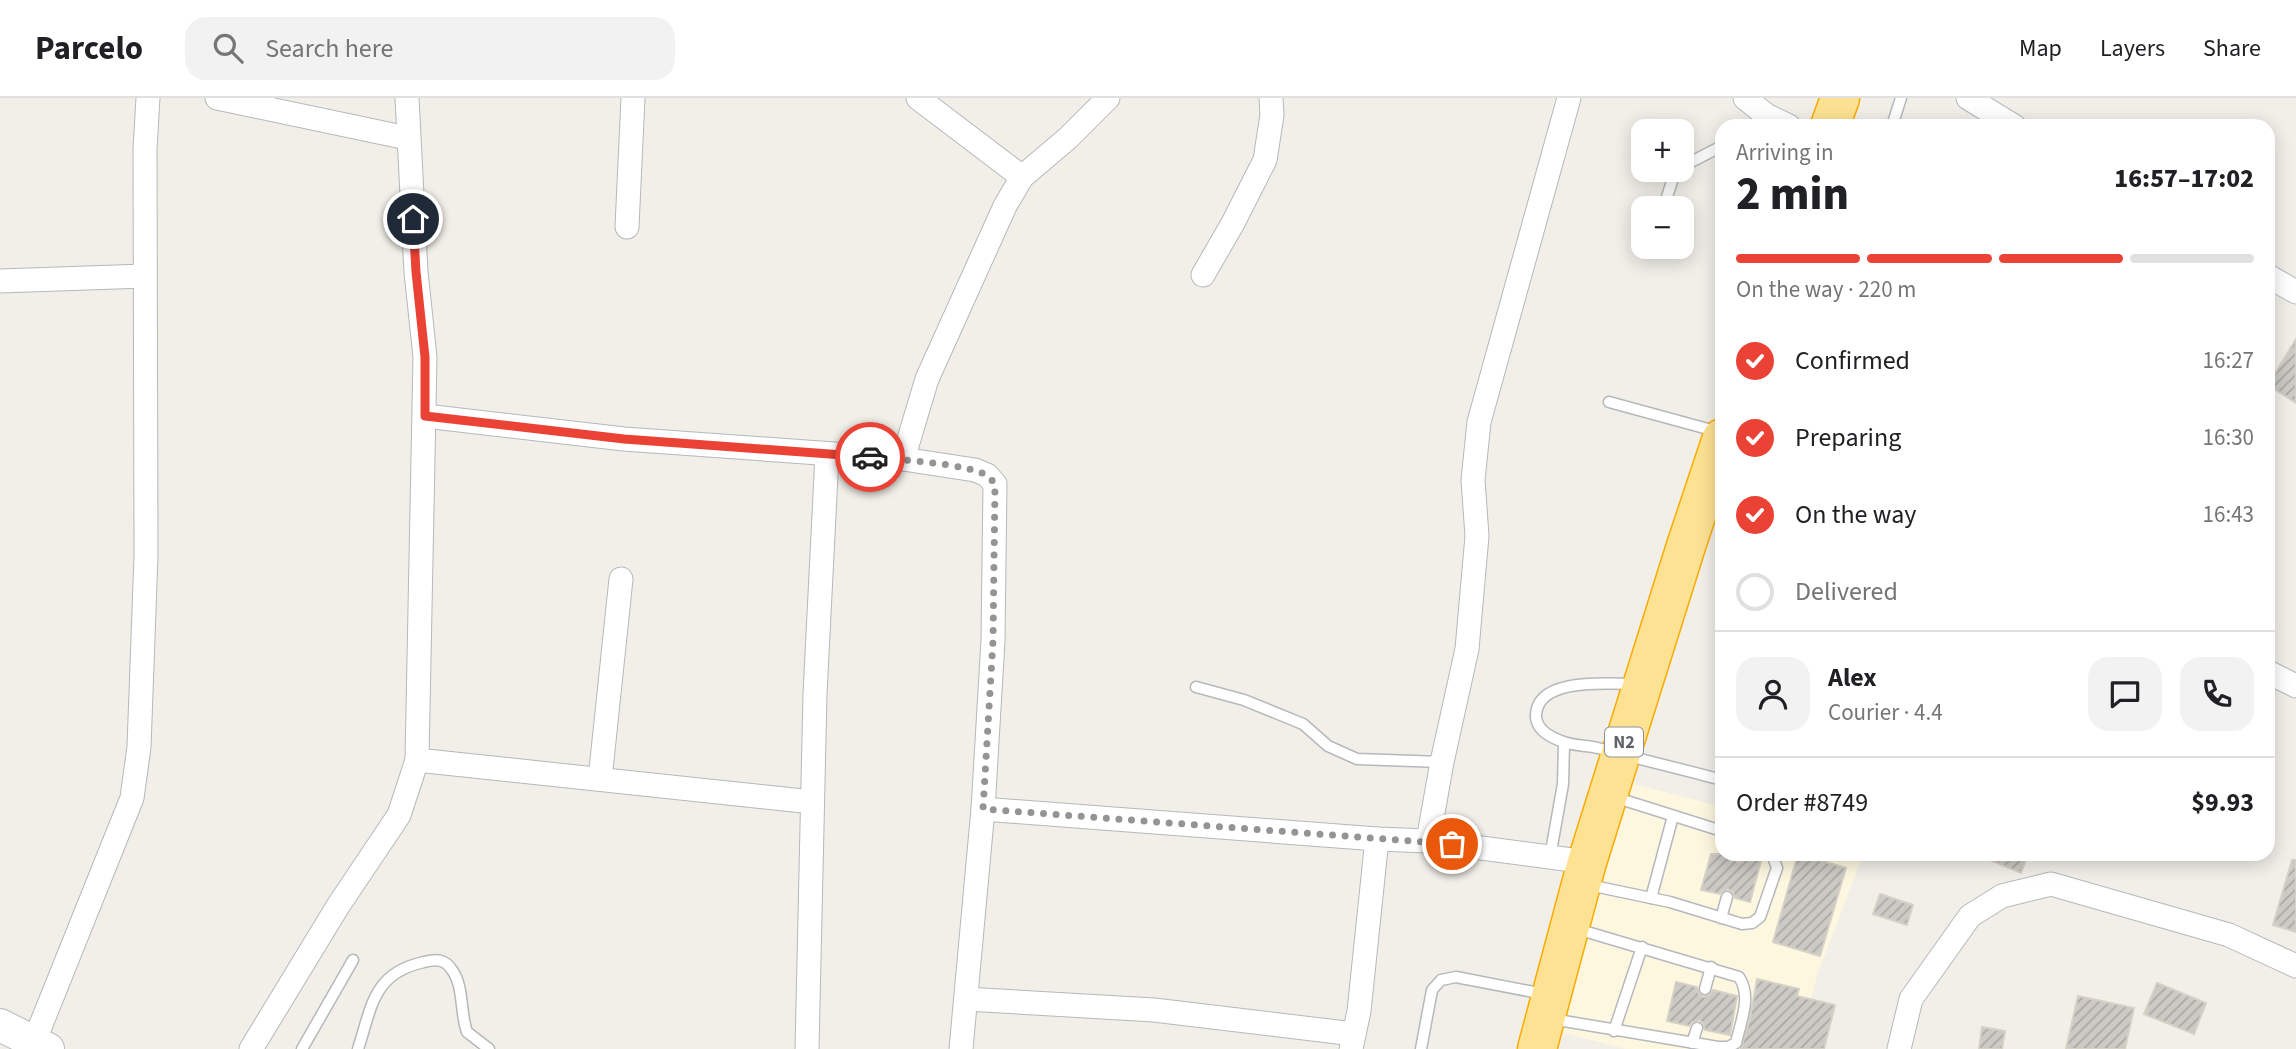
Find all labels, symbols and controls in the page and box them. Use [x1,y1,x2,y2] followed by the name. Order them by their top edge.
[185,17,675,80] search box
[35,25,143,72] text: Parcelo
[209,29,247,67] icon: search
[265,30,393,67] text: Search here
[2019,31,2062,66] text: Map
[2100,31,2165,66] text: Layers
[2203,31,2261,66] text: Share
[1631,119,1694,259] map controls
[1631,119,1694,182] button: +
[1736,136,1834,169] text: Arriving in
[2114,160,2254,197] text: 16:57–17:02
[1736,162,1849,227] text: 2 min
[383,189,443,249] pin
[1631,196,1694,259] button: −
[394,200,432,238] icon: home
[1736,273,1916,306] text: On the way · 220 m
[1736,342,1774,380] icon: check
[1795,342,1910,379] text: Confirmed
[2203,344,2254,377] text: 16:27
[1736,419,1774,457] icon: check
[1795,419,1901,456] text: Preparing
[2203,421,2254,454] text: 16:30
[835,422,905,492] courier
[851,438,889,476] icon: car
[1736,496,1774,534] icon: check
[1795,496,1916,533] text: On the way
[2203,498,2254,531] text: 16:43
[1795,573,1898,610] text: Delivered
[1736,657,1810,731] button: person
[2088,657,2162,731] button: chat
[2180,657,2254,731] button: phone
[1828,659,1877,696] text: Alex
[1828,696,1943,729] text: Courier · 4.4
[1605,728,1643,756] road number: N2
[1736,784,1868,821] text: Order #8749
[2191,784,2254,821] text: $9.93
[1422,814,1482,874] pin
[1433,825,1471,863] icon: bag

